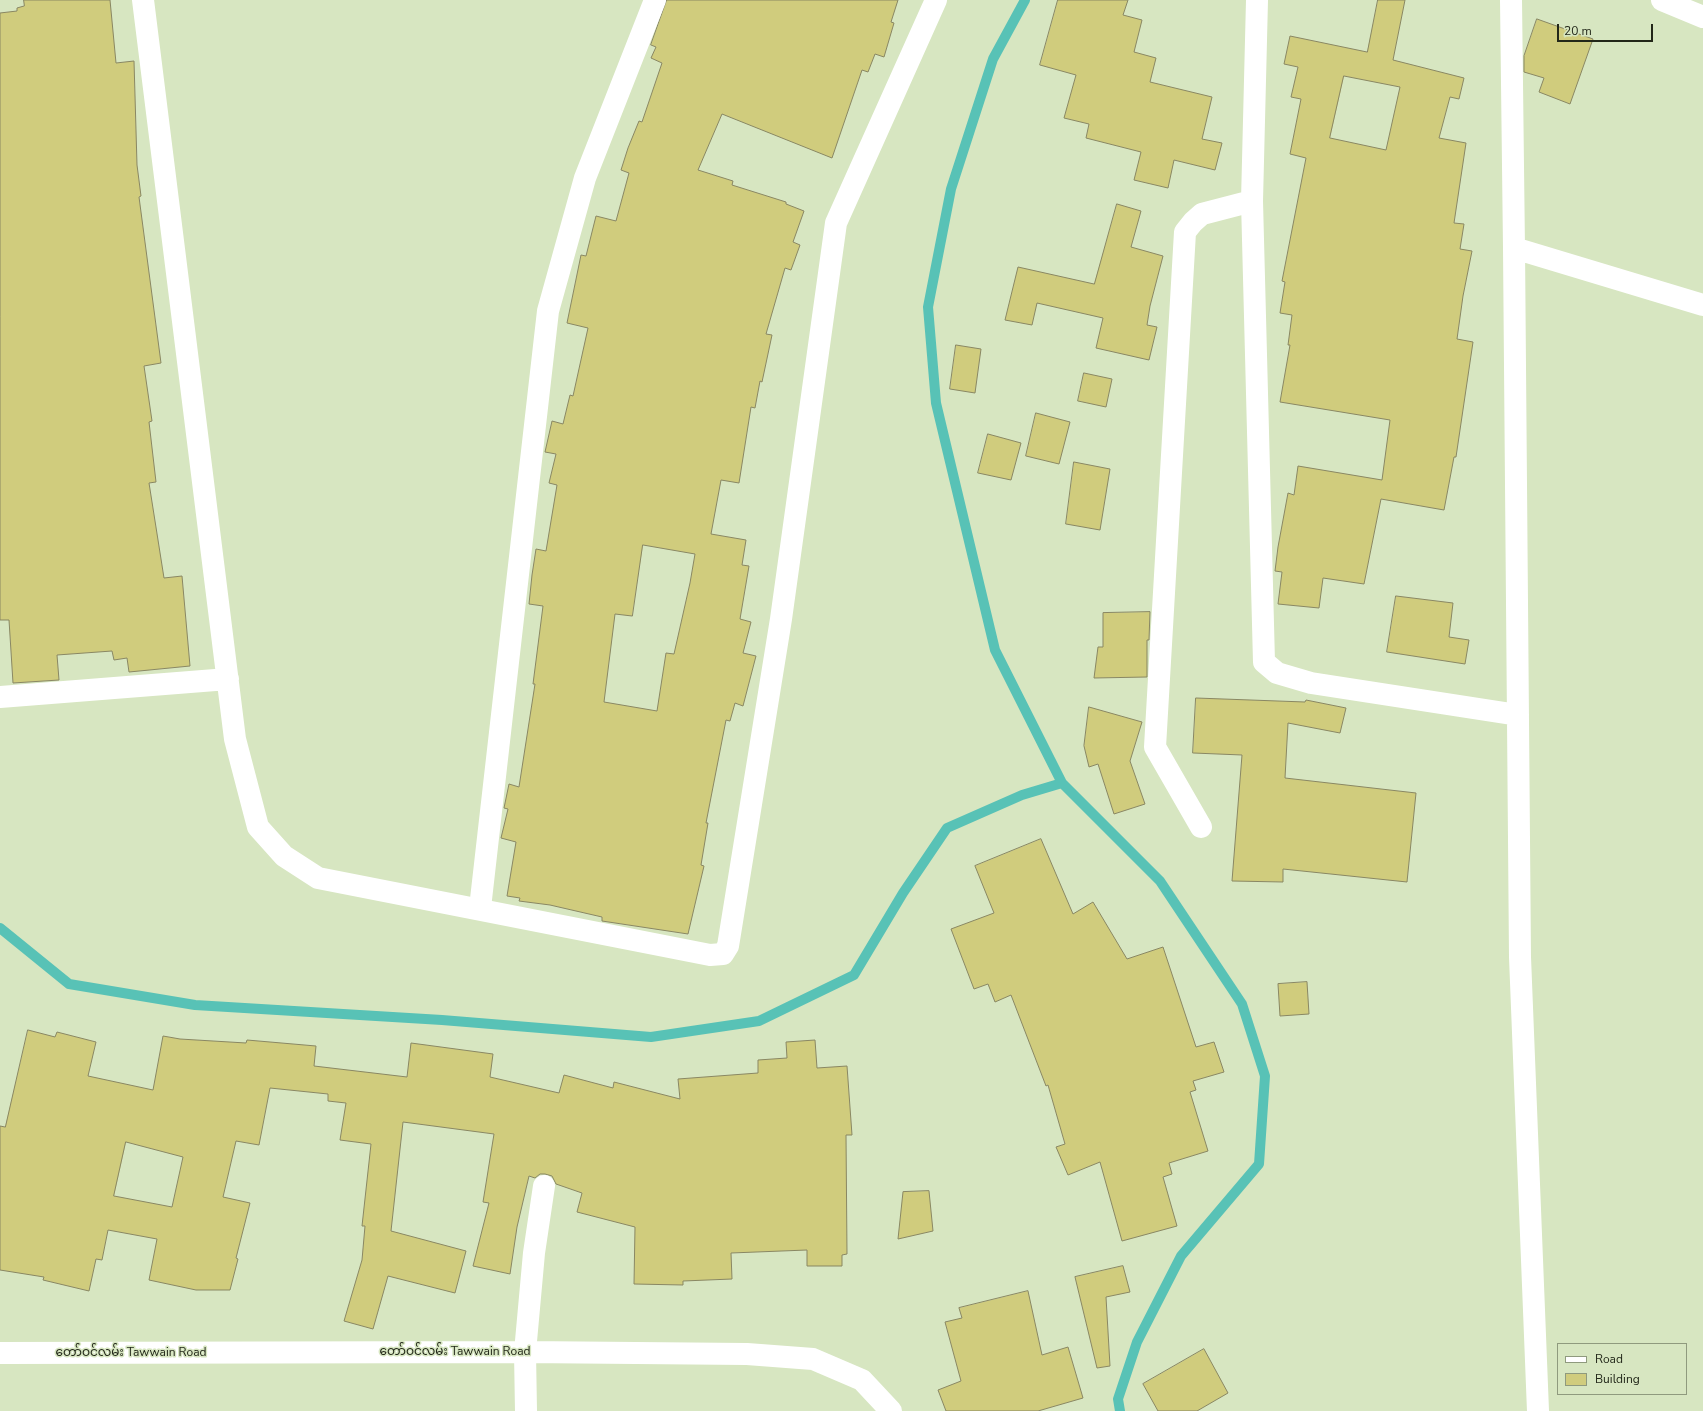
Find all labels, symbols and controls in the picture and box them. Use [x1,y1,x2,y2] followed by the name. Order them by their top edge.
[1559,16,1655,42] scale bar
[1564,23,1592,39] text: 20 m
[1557,1343,1687,1395] legend
[380,1345,530,1359] street label: တော်ဝင်လမ်း Tawwain Road
[56,1346,206,1360] street label: တော်ဝင်လမ်း Tawwain Road
[1595,1351,1623,1367] text: Road
[1595,1371,1640,1387] text: Building

